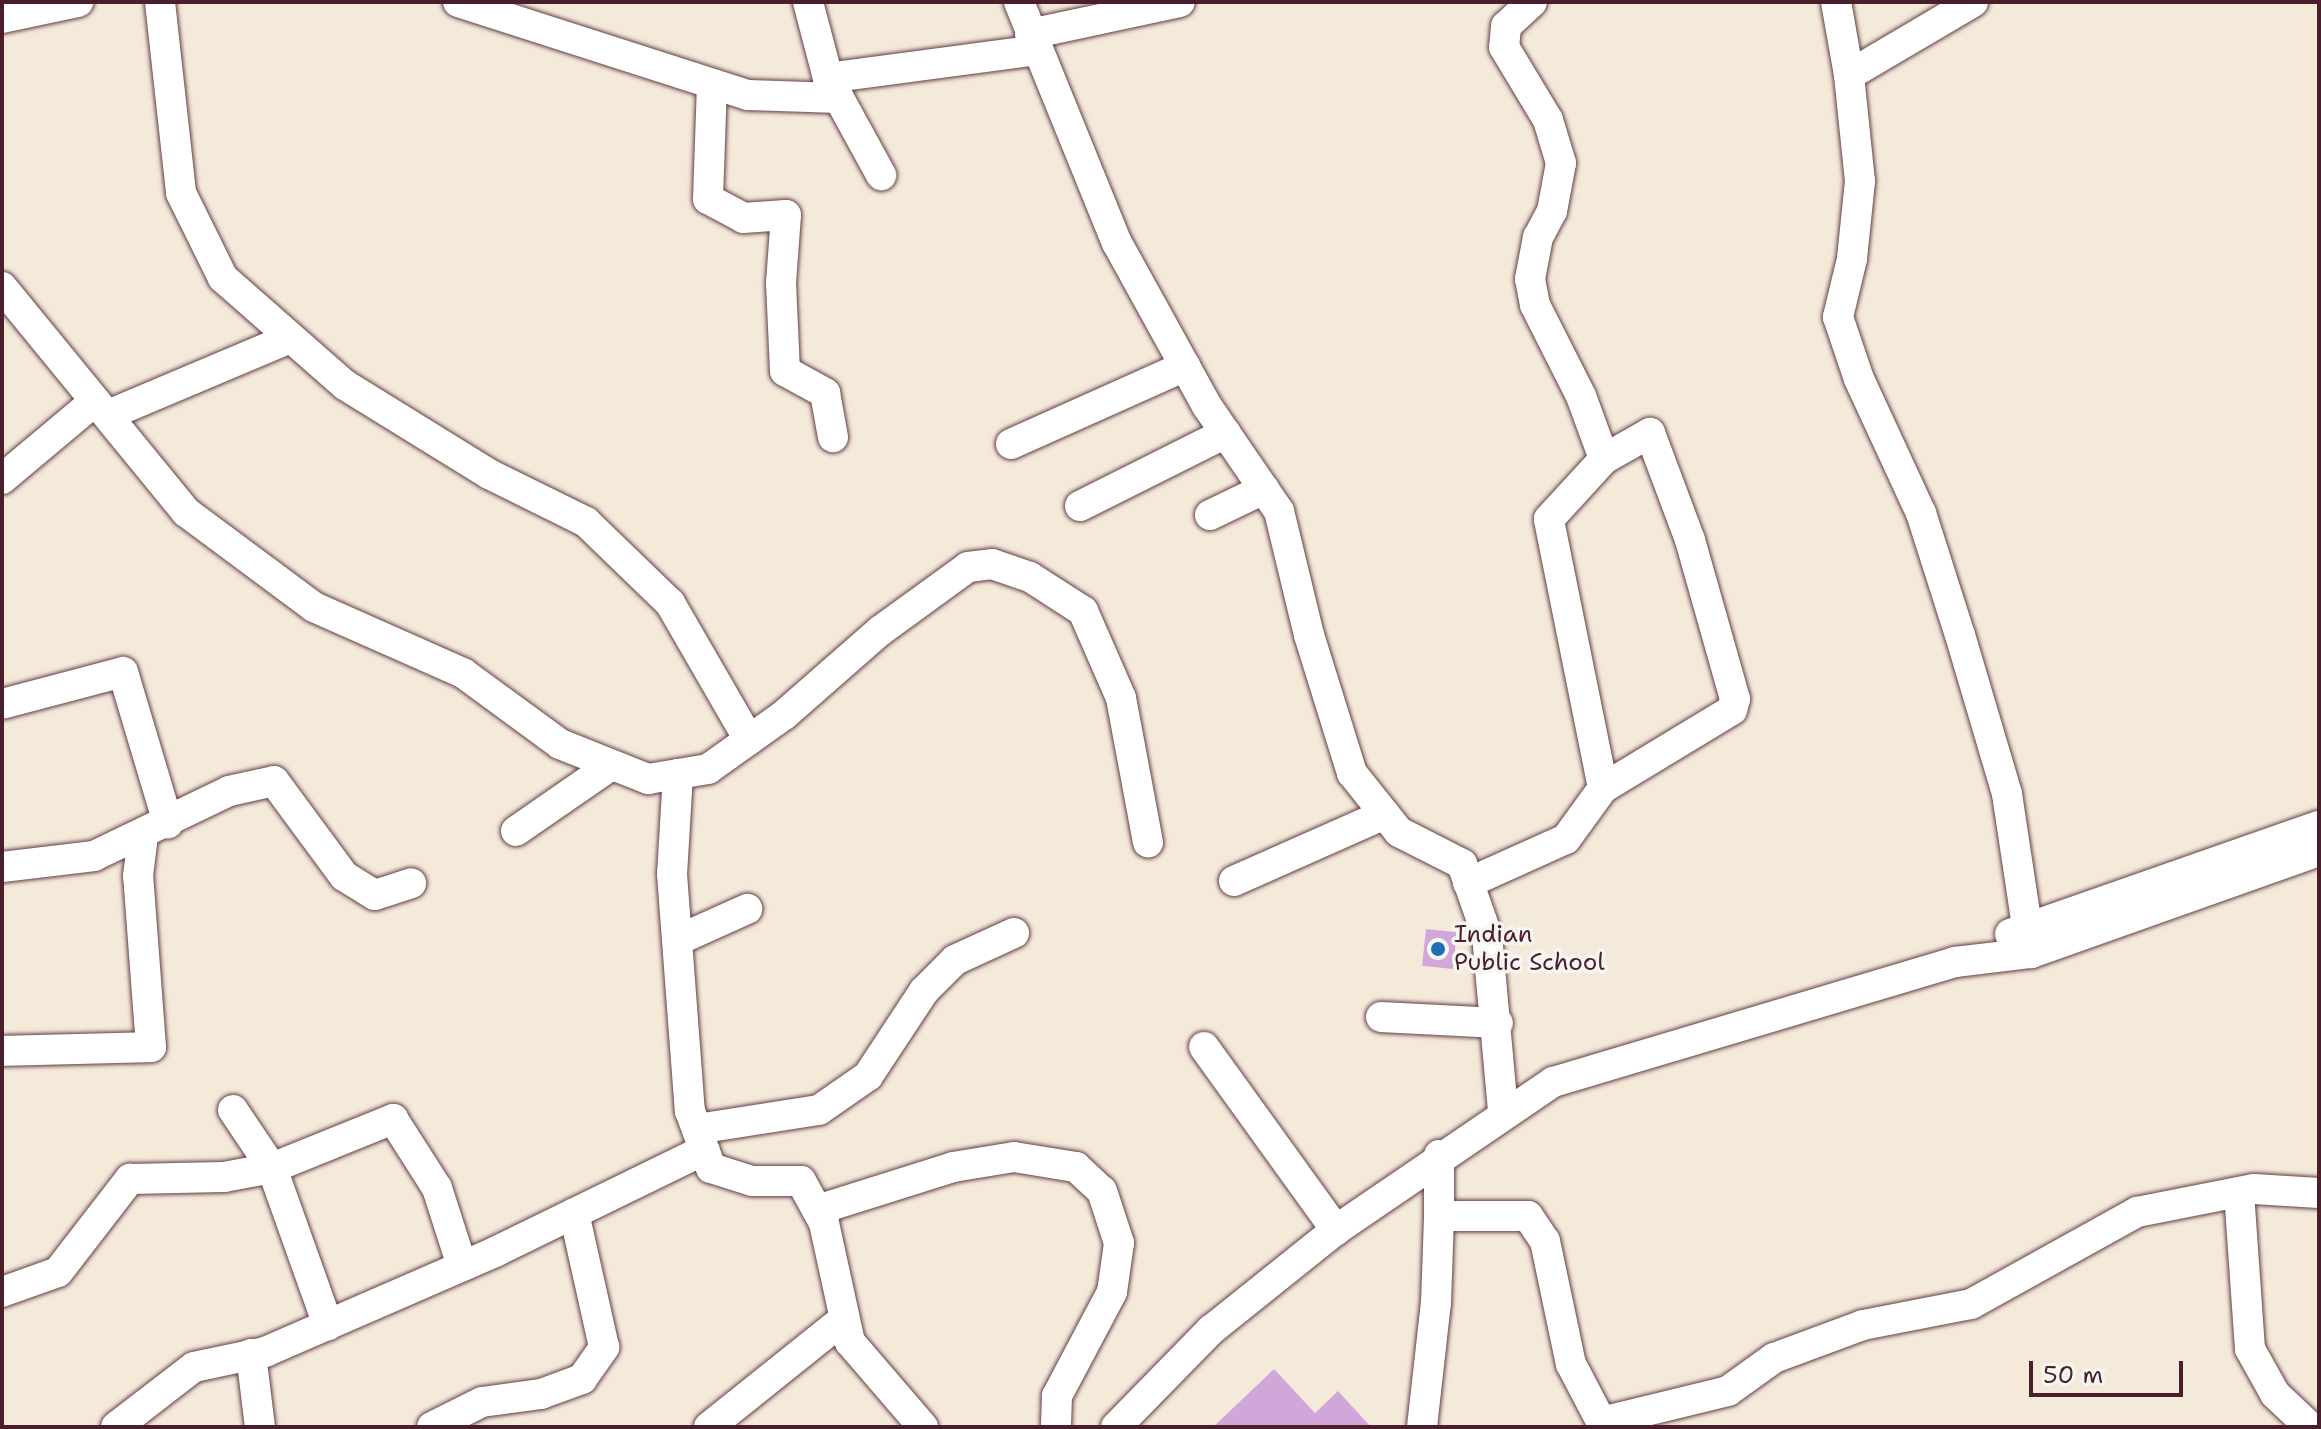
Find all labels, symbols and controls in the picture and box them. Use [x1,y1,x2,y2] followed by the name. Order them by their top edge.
[1454,921,1605,977] place label: Indian Public School
[1429,940,1447,958] marker: Indian Public School
[2033,1345,2187,1395] scale bar
[2043,1359,2103,1391] text: 50 m

